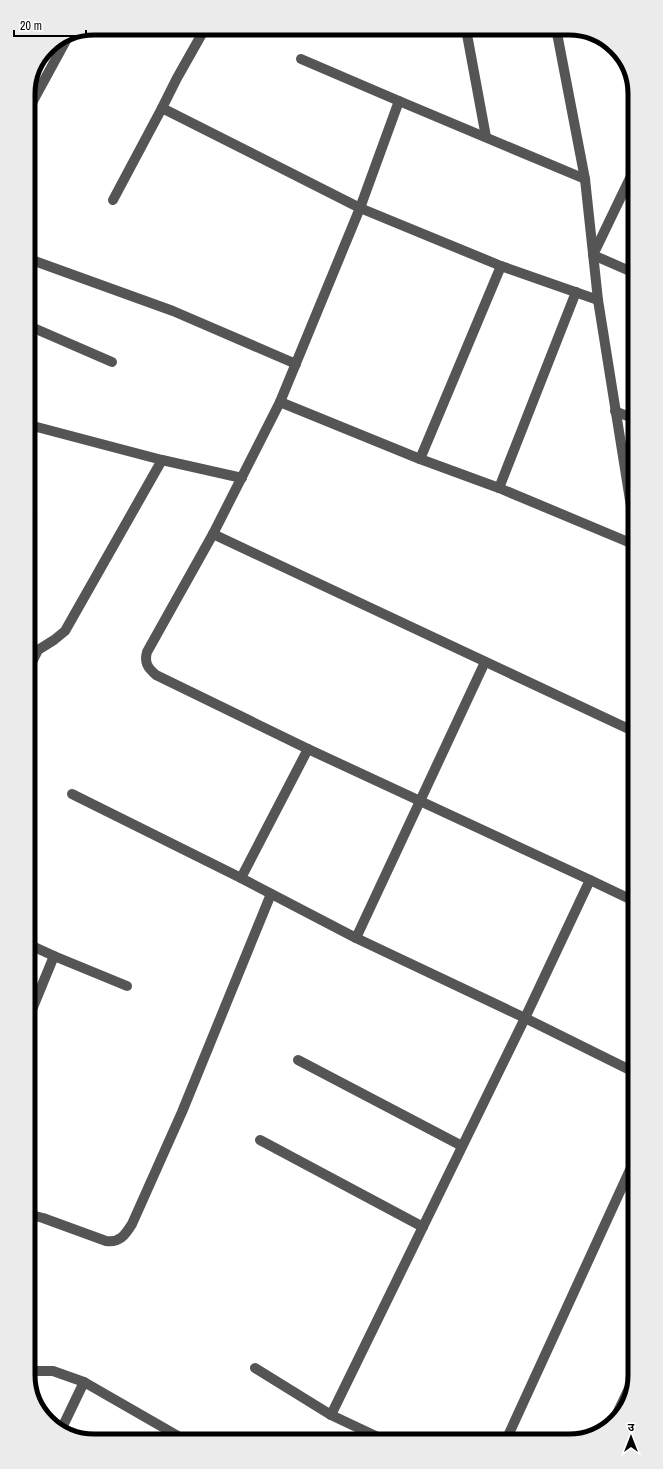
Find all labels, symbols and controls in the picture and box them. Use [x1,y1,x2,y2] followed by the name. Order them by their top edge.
[14,12,86,38] scale bar
[20,18,42,34] text: 20 m
[611,1417,651,1457] north arrow
[628,1420,635,1434] text: उ

